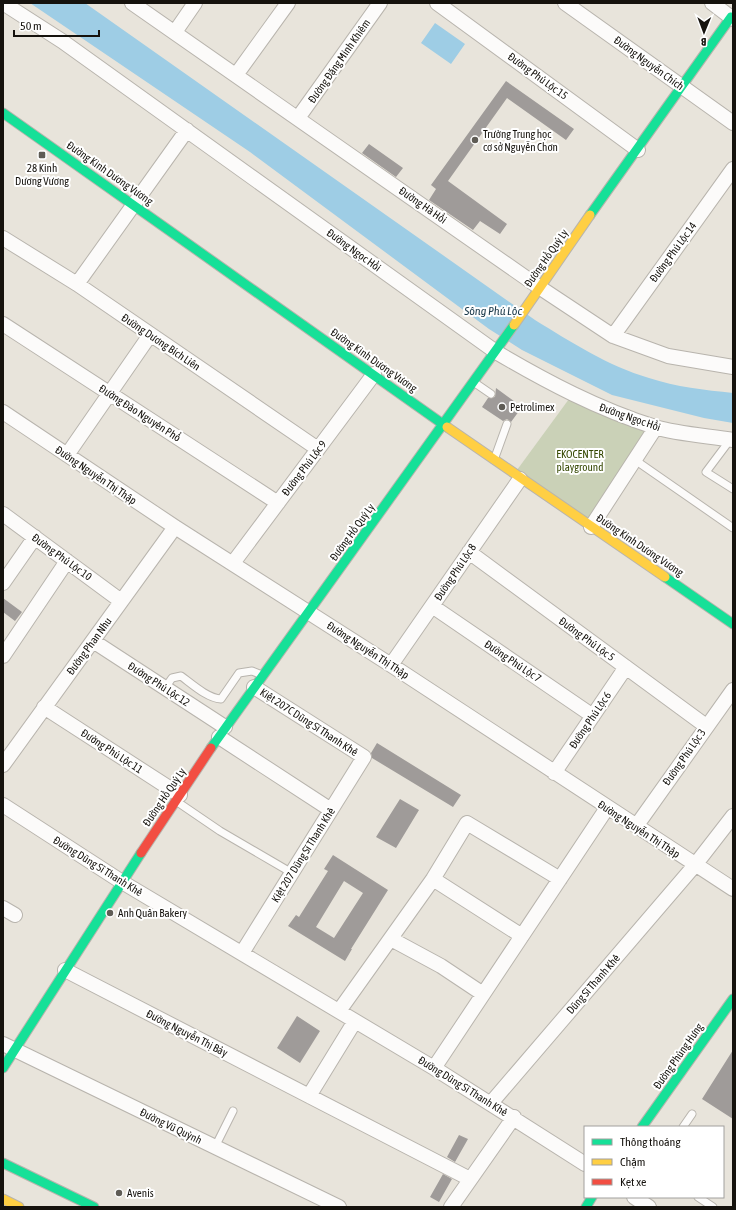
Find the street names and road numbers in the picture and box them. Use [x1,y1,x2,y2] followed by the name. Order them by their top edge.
[306,17,373,106] street label: Đường Đặng Minh Khiêm
[612,34,686,92] street label: Đường Nguyễn Chích
[505,50,570,103] street label: Đường Phú Lộc 15
[65,139,156,207] street label: Đường Kinh Dương Vương
[397,184,449,226] street label: Đường Hà Hồi
[647,220,700,285] street label: Đường Phú Lộc 14
[324,226,383,274] street label: Đường Ngọc Hồi
[522,227,571,289] street label: Đường Hồ Quý Ly
[119,311,203,373] street label: Đường Dương Bích Liên
[329,326,420,394] street label: Đường Kinh Dương Vương
[97,381,184,444] street label: Đường Đào Nguyên Phổ
[597,401,662,434] street label: Đường Ngọc Hồi
[279,438,329,499] street label: Đường Phú Lộc 9
[53,443,139,507] street label: Đường Nguyễn Thị Thập
[327,501,377,563] street label: Đường Hồ Quý Ly
[594,511,686,579] street label: Đường Kinh Dương Vương
[29,531,94,584] street label: Đường Phú Lộc 10
[432,541,479,603] street label: Đường Phú Lộc 8
[64,615,114,677] street label: Đường Phan Nhu
[556,615,617,664] street label: Đường Phú Lộc 5
[324,619,411,682] street label: Đường Nguyễn Thị Thập
[482,638,544,685] street label: Đường Phú Lộc 7
[125,660,192,709] street label: Đường Phú Lộc 12
[257,686,360,759] street label: Kiệt 207C Dũng Sĩ Thanh Khê
[567,689,614,751] street label: Đường Phú Lộc 6
[78,727,145,776] street label: Đường Phú Lộc 11
[660,727,709,788] street label: Đường Phú Lộc 3
[140,765,188,828] street label: Đường Hồ Quý Ly
[595,798,682,861] street label: Đường Nguyễn Thị Thập
[269,805,338,905] street label: Kiệt 207 Dũng Sĩ Thanh Khê
[51,834,145,898] street label: Đường Dũng Sĩ Thanh Khê
[564,952,622,1016] street label: Dũng Sĩ Thanh Khê
[144,1007,230,1060] street label: Đường Nguyễn Thị Bảy
[651,1021,705,1091] street label: Đường Phùng Hưng
[416,1054,510,1118] street label: Đường Dũng Sĩ Thanh Khê
[138,1106,204,1146] street label: Đường Vũ Quỳnh

